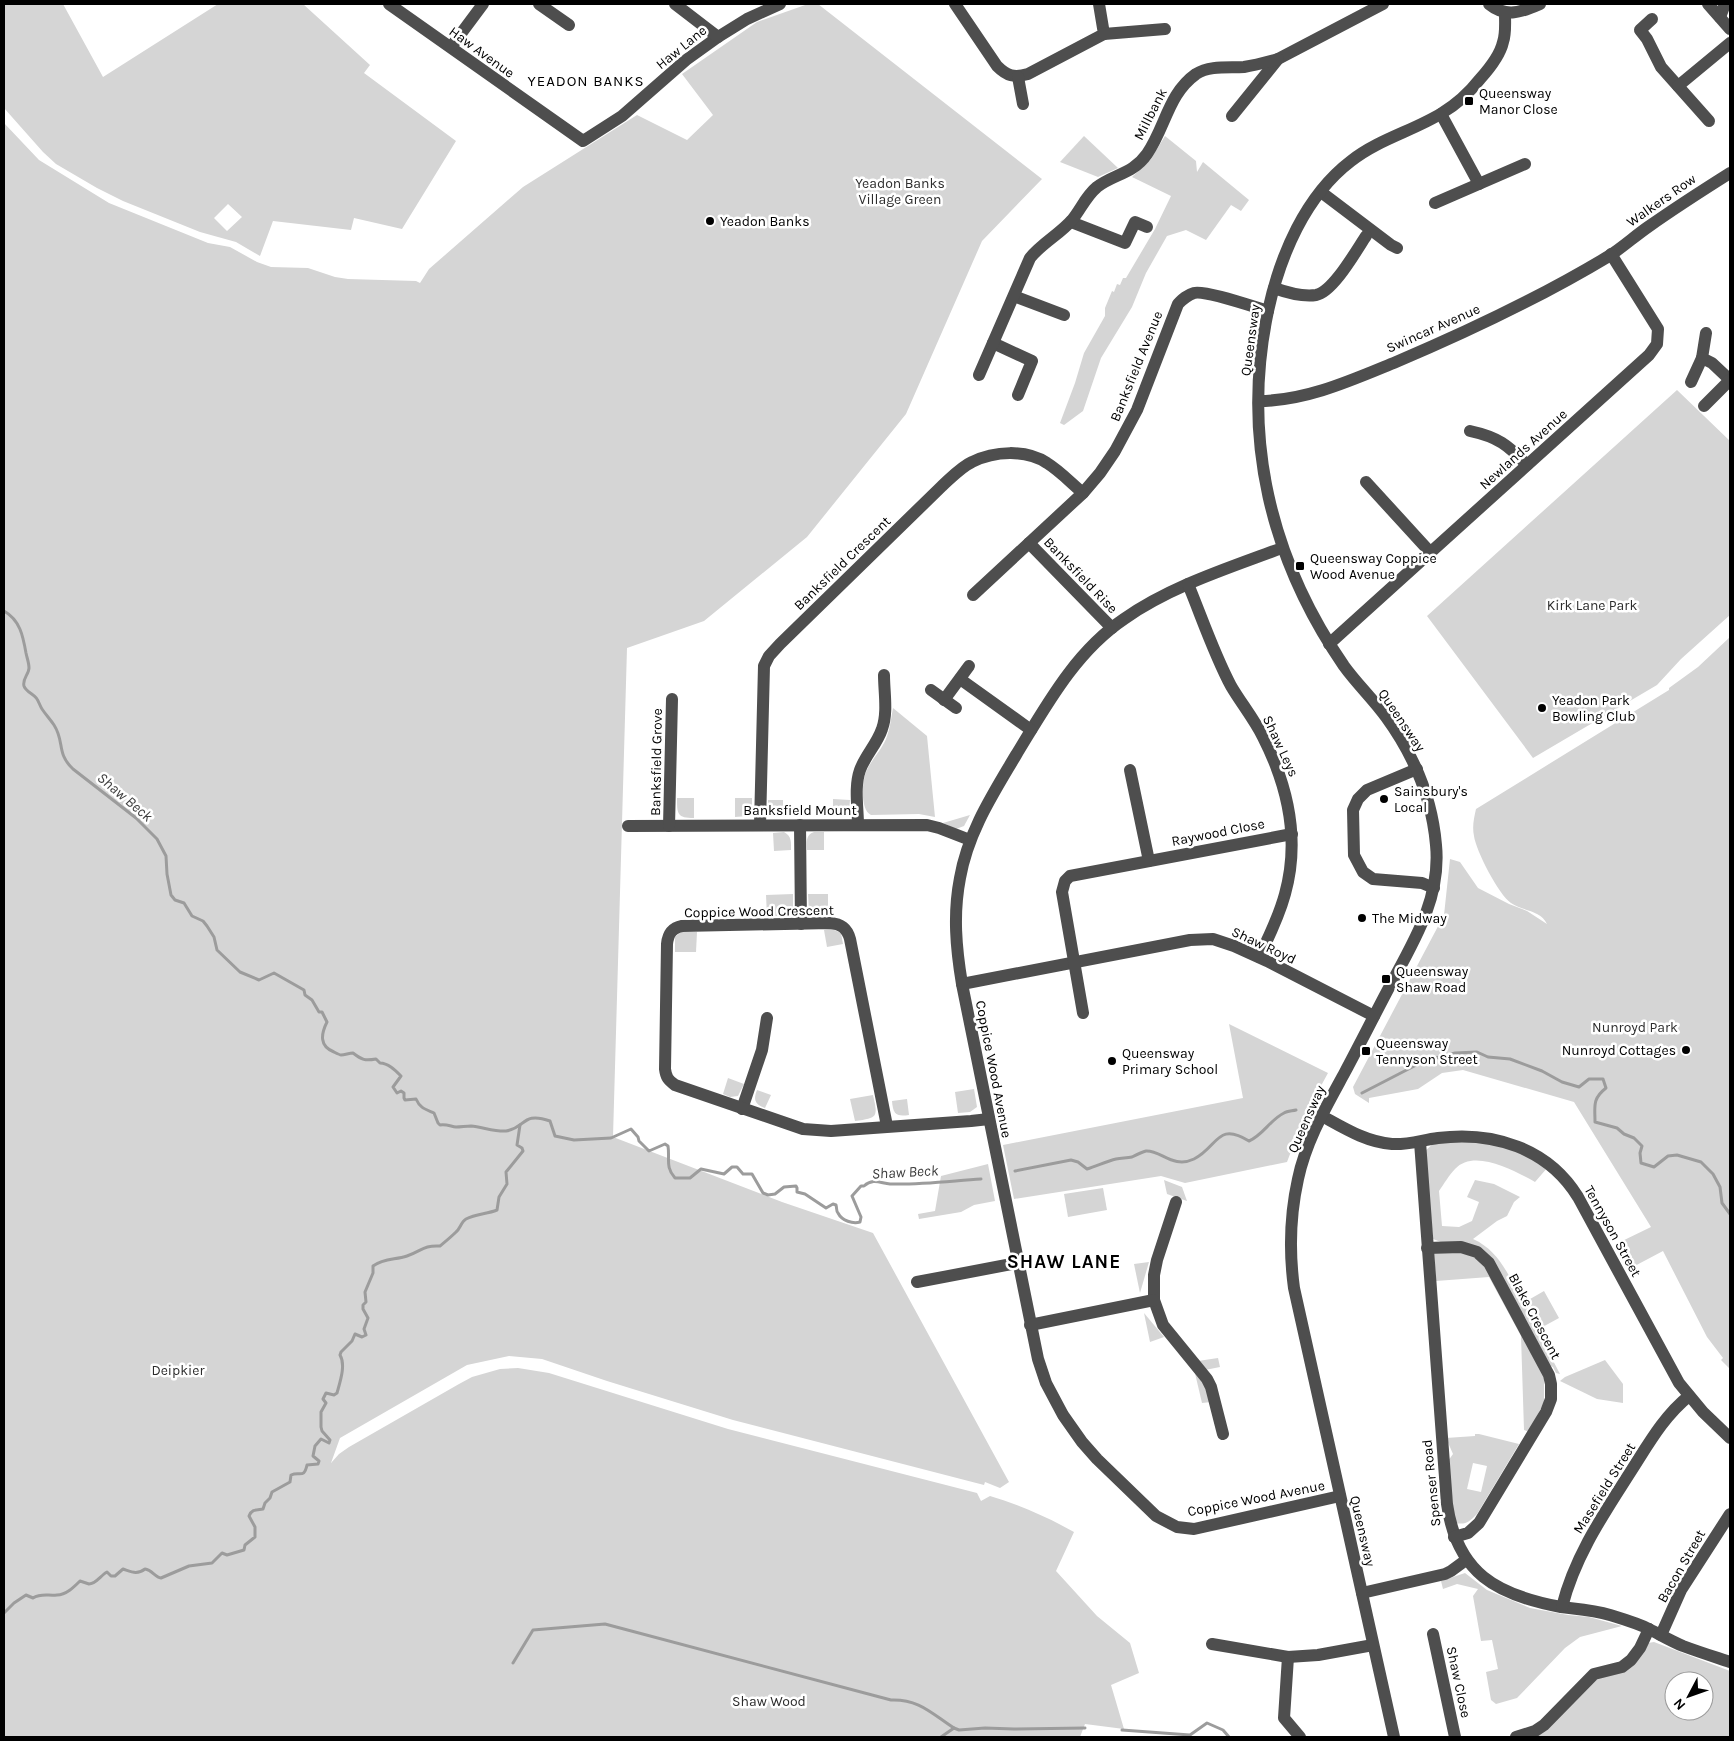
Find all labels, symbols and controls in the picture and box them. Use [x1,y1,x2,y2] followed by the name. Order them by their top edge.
[652,22,710,73] street label: Haw Lane
[446,23,518,82] street label: Haw Avenue
[527,72,645,90] district label: YEADON BANKS
[1130,85,1171,143] street label: Millbank
[1479,85,1558,118] place label: Queensway Manor Close
[1463,95,1475,107] marker: Queensway Manor Close
[1623,170,1699,231] street label: Walkers Row
[855,175,945,208] park label: Yeadon Banks Village Green
[720,213,810,230] place label: Yeadon Banks
[704,215,716,227] marker: Yeadon Banks
[1384,300,1483,357] street label: Swincar Avenue
[1237,303,1264,377] street label: Queensway
[1107,308,1166,424] street label: Banksfield Avenue
[1476,406,1571,493] street label: Newlands Avenue
[790,513,894,614] street label: Banksfield Crescent
[1040,534,1121,617] street label: Banksfield Rise
[1310,550,1437,583] place label: Queensway Coppice Wood Avenue
[1294,560,1306,572] marker: Queensway Coppice Wood Avenue
[1547,597,1637,614] park label: Kirk Lane Park
[1374,686,1429,755] street label: Queensway
[1552,692,1636,725] place label: Yeadon Park Bowling Club
[1536,702,1548,714] marker: Yeadon Park Bowling Club
[647,708,666,816] street label: Banksfield Grove
[1259,713,1302,780] street label: Shaw Leys
[94,769,157,826] water label: Shaw Beck
[1394,783,1468,816] place label: Sainsbury's Local
[1378,793,1390,805] marker: Sainsbury's Local
[743,802,857,819] street label: Banksfield Mount
[1170,815,1266,850] street label: Raywood Close
[684,902,834,921] street label: Coppice Wood Crescent
[1372,910,1447,927] place label: The Midway
[1356,912,1368,924] marker: The Midway
[1229,923,1299,968] street label: Shaw Royd
[1396,963,1469,996] place label: Queensway Shaw Road
[1380,973,1392,985] marker: Queensway Shaw Road
[972,999,1015,1139] street label: Coppice Wood Avenue
[1592,1019,1678,1036] park label: Nunroyd Park
[1376,1035,1478,1068] place label: Queensway Tennyson Street
[1562,1042,1676,1059] place label: Nunroyd Cottages
[1680,1044,1692,1056] marker: Nunroyd Cottages
[1122,1045,1218,1078] place label: Queensway Primary School
[1360,1045,1372,1057] marker: Queensway Tennyson Street
[1106,1055,1118,1067] marker: Queensway Primary School
[1284,1082,1329,1156] street label: Queensway
[871,1161,939,1183] water label: Shaw Beck
[1580,1183,1645,1280] street label: Tennyson Street
[1007,1251,1121,1273] district label: SHAW LANE
[1505,1270,1564,1362] street label: Blake Crescent
[151,1362,205,1379] park label: Deipkier
[1418,1439,1445,1527] street label: Spenser Road
[1570,1440,1639,1537] street label: Masefield Street
[1186,1477,1326,1520] street label: Coppice Wood Avenue
[1346,1494,1379,1569] street label: Queensway
[1654,1527,1709,1606] street label: Bacon Street
[1443,1645,1474,1719] street label: Shaw Close
[1664,1671,1714,1721] north arrow
[732,1693,806,1710] park label: Shaw Wood
[1670,1695,1689,1714] text: N

